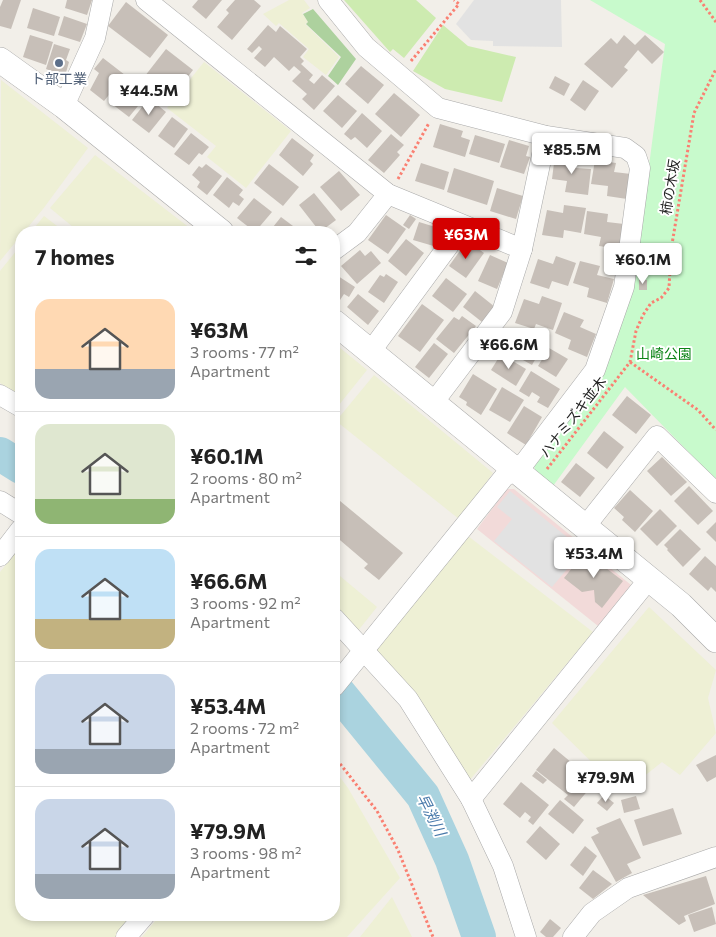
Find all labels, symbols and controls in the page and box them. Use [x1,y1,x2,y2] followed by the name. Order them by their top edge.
[53,57,65,69] marker: ト部工業
[31,70,87,87] place label: ト部工業
[108,74,190,116] pin: ¥44.5M
[120,80,178,99] text: ¥44.5M
[531,132,613,175] pin: ¥85.5M
[543,139,601,158] text: ¥85.5M
[657,158,682,216] street label: 柿の木坂
[436,218,496,260] pin: ¥63M
[444,224,488,243] text: ¥63M
[292,242,320,270] icon: filters
[602,242,684,285] pin: ¥60.1M
[35,244,114,269] text: 7 homes
[615,249,671,268] text: ¥60.1M
[190,317,249,342] text: ¥63M
[75,319,135,379] icon: home
[468,328,550,370] pin: ¥66.6M
[479,334,539,353] text: ¥66.6M
[190,342,299,361] text: 3 rooms · 77 m²
[636,345,692,362] park label: 山崎公園
[190,361,270,380] text: Apartment
[536,373,609,461] street label: ハナミズキ並木
[190,443,264,468] text: ¥60.1M
[75,444,135,504] icon: home
[190,468,302,487] text: 2 rooms · 80 m²
[190,487,270,506] text: Apartment
[553,536,635,579] pin: ¥53.4M
[565,543,623,562] text: ¥53.4M
[190,568,268,593] text: ¥66.6M
[75,569,135,629] icon: home
[190,593,301,612] text: 3 rooms · 92 m²
[190,612,270,631] text: Apartment
[190,693,266,718] text: ¥53.4M
[75,694,135,754] icon: home
[190,718,299,737] text: 2 rooms · 72 m²
[190,737,270,756] text: Apartment
[565,760,647,803] pin: ¥79.9M
[577,767,635,786] text: ¥79.9M
[414,790,451,840] water label: 早渕川
[190,818,266,843] text: ¥79.9M
[75,819,135,879] icon: home
[190,843,301,862] text: 3 rooms · 98 m²
[190,862,270,881] text: Apartment

